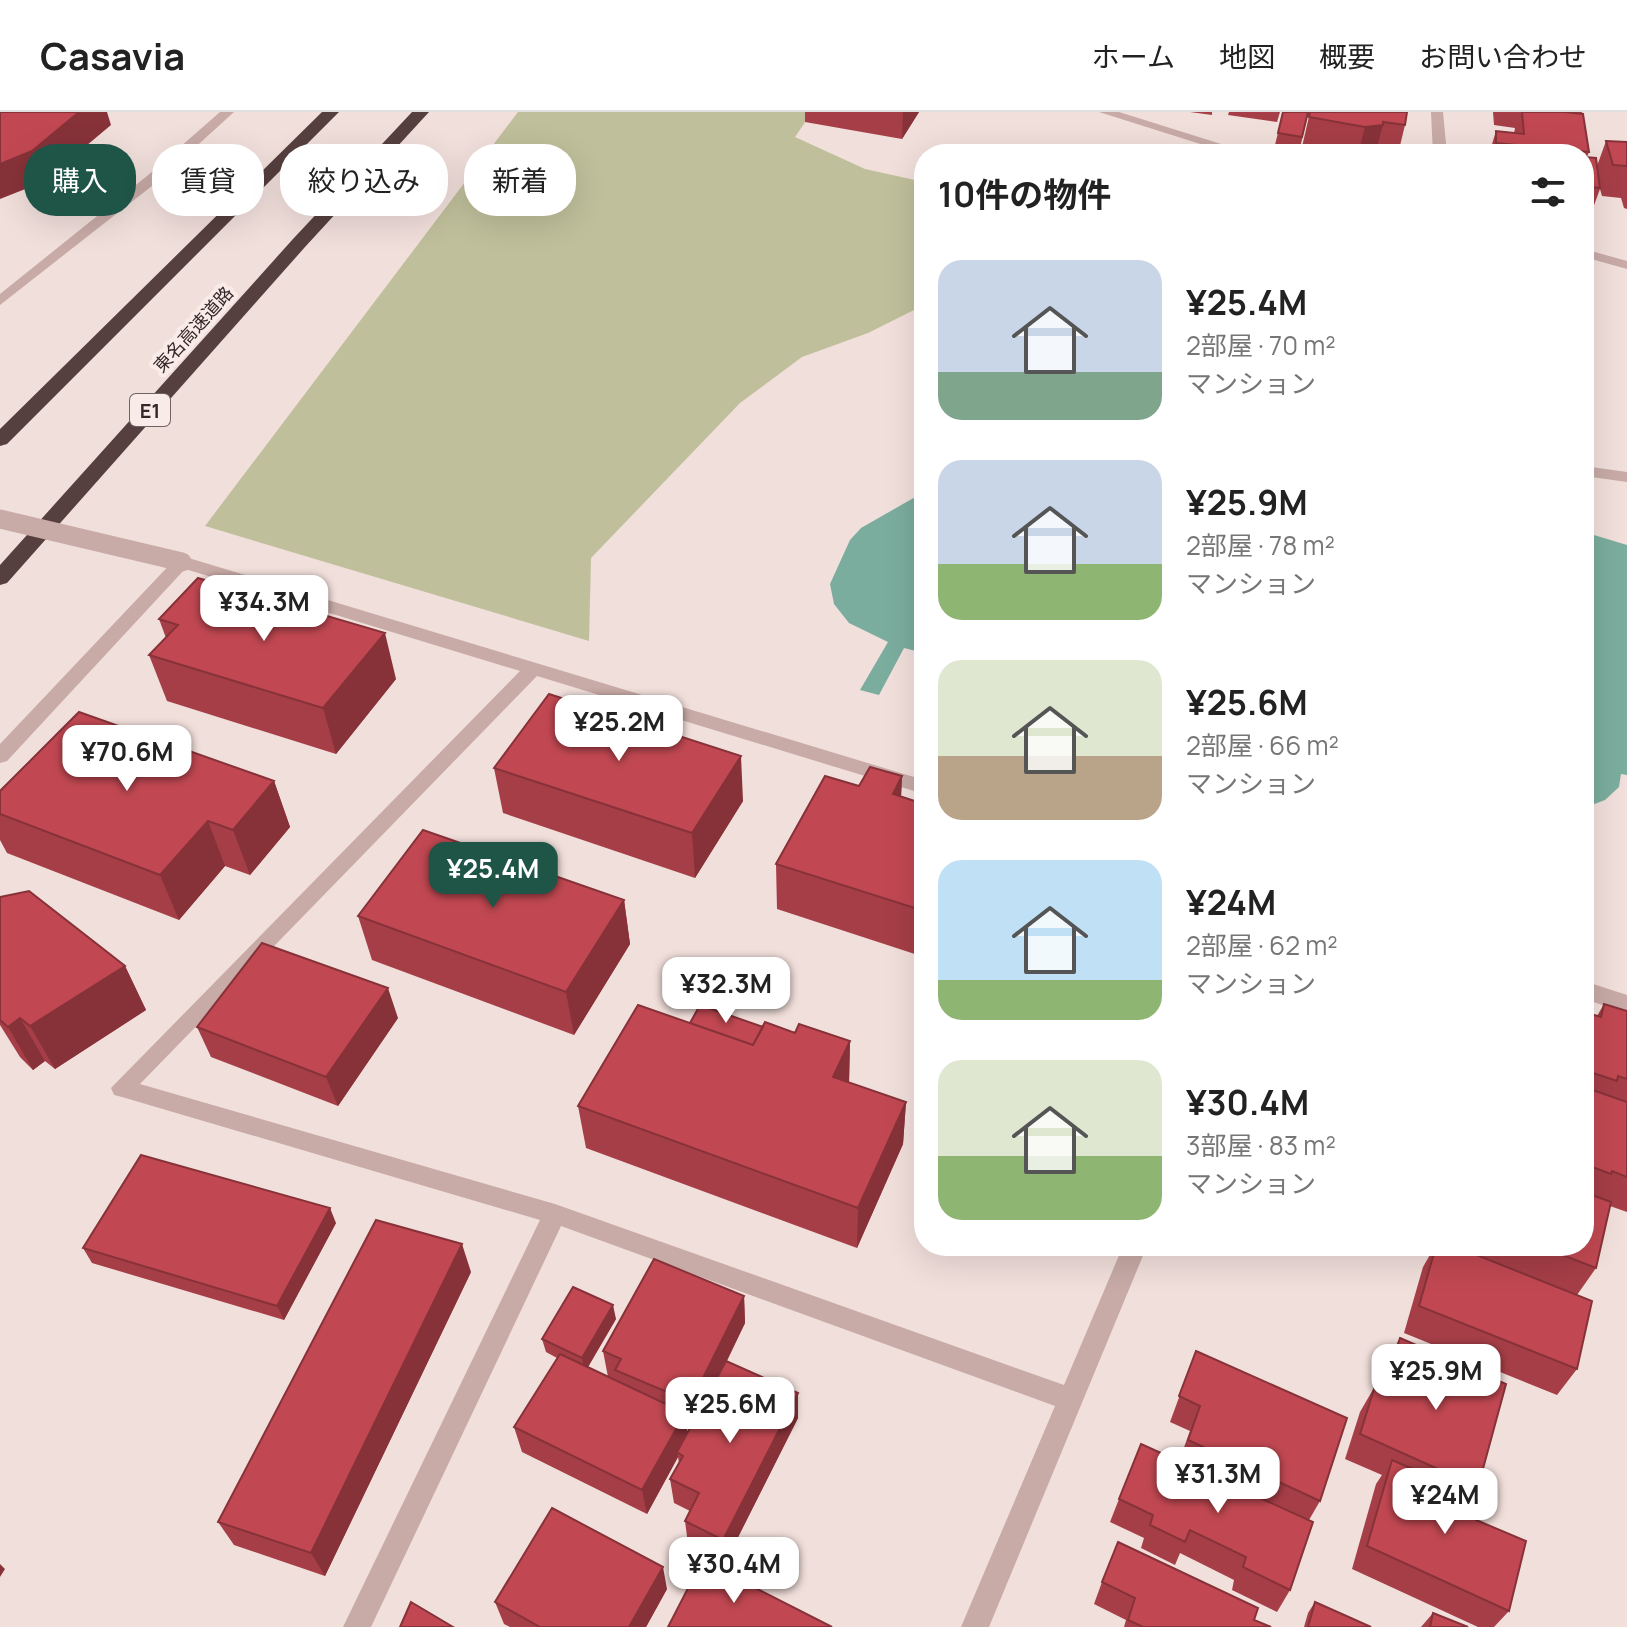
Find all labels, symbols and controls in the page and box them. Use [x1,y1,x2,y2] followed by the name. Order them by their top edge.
[40,29,185,81] text: Casavia
[1092,37,1175,75] text: ホーム
[1219,37,1275,75] text: 地図
[1319,37,1375,75] text: 概要
[1419,37,1587,75] text: お問い合わせ
[24,144,136,216] chip: 購入
[152,144,264,216] chip: 賃貸
[280,144,448,216] chip: 絞り込み
[464,144,576,216] chip: 新着
[1526,170,1570,214] icon: filters
[938,171,1111,217] text: 10件の物件
[1186,279,1307,325] text: ¥25.4M
[148,281,238,377] street label: 東名高速道路
[1002,292,1098,388] icon: home
[1186,327,1336,363] text: 2部屋 · 70 m²
[1186,365,1316,401] text: マンション
[130,394,170,426] road number: E1
[1186,479,1307,525] text: ¥25.9M
[1002,492,1098,588] icon: home
[1186,527,1335,563] text: 2部屋 · 78 m²
[1186,565,1316,601] text: マンション
[199,575,329,643] pin: ¥34.3M
[218,583,310,619] text: ¥34.3M
[1186,679,1307,725] text: ¥25.6M
[1002,692,1098,788] icon: home
[554,695,684,763] pin: ¥25.2M
[573,703,665,739] text: ¥25.2M
[62,725,192,793] pin: ¥70.6M
[1186,727,1339,763] text: 2部屋 · 66 m²
[80,733,174,769] text: ¥70.6M
[1186,765,1316,801] text: マンション
[428,842,558,910] pin: ¥25.4M
[447,850,539,886] text: ¥25.4M
[1186,879,1276,925] text: ¥24M
[1002,892,1098,988] icon: home
[1186,927,1338,963] text: 2部屋 · 62 m²
[661,957,791,1025] pin: ¥32.3M
[680,965,772,1001] text: ¥32.3M
[1186,965,1316,1001] text: マンション
[1186,1079,1309,1125] text: ¥30.4M
[1002,1092,1098,1188] icon: home
[1186,1127,1336,1163] text: 3部屋 · 83 m²
[1186,1165,1316,1201] text: マンション
[1371,1344,1501,1412] pin: ¥25.9M
[1390,1352,1482,1388] text: ¥25.9M
[665,1377,795,1445] pin: ¥25.6M
[684,1385,776,1421] text: ¥25.6M
[1153,1447,1283,1515] pin: ¥31.3M
[1175,1455,1261,1491] text: ¥31.3M
[1398,1468,1492,1536] pin: ¥24M
[1411,1476,1479,1512] text: ¥24M
[669,1537,799,1605] pin: ¥30.4M
[687,1545,781,1581] text: ¥30.4M

